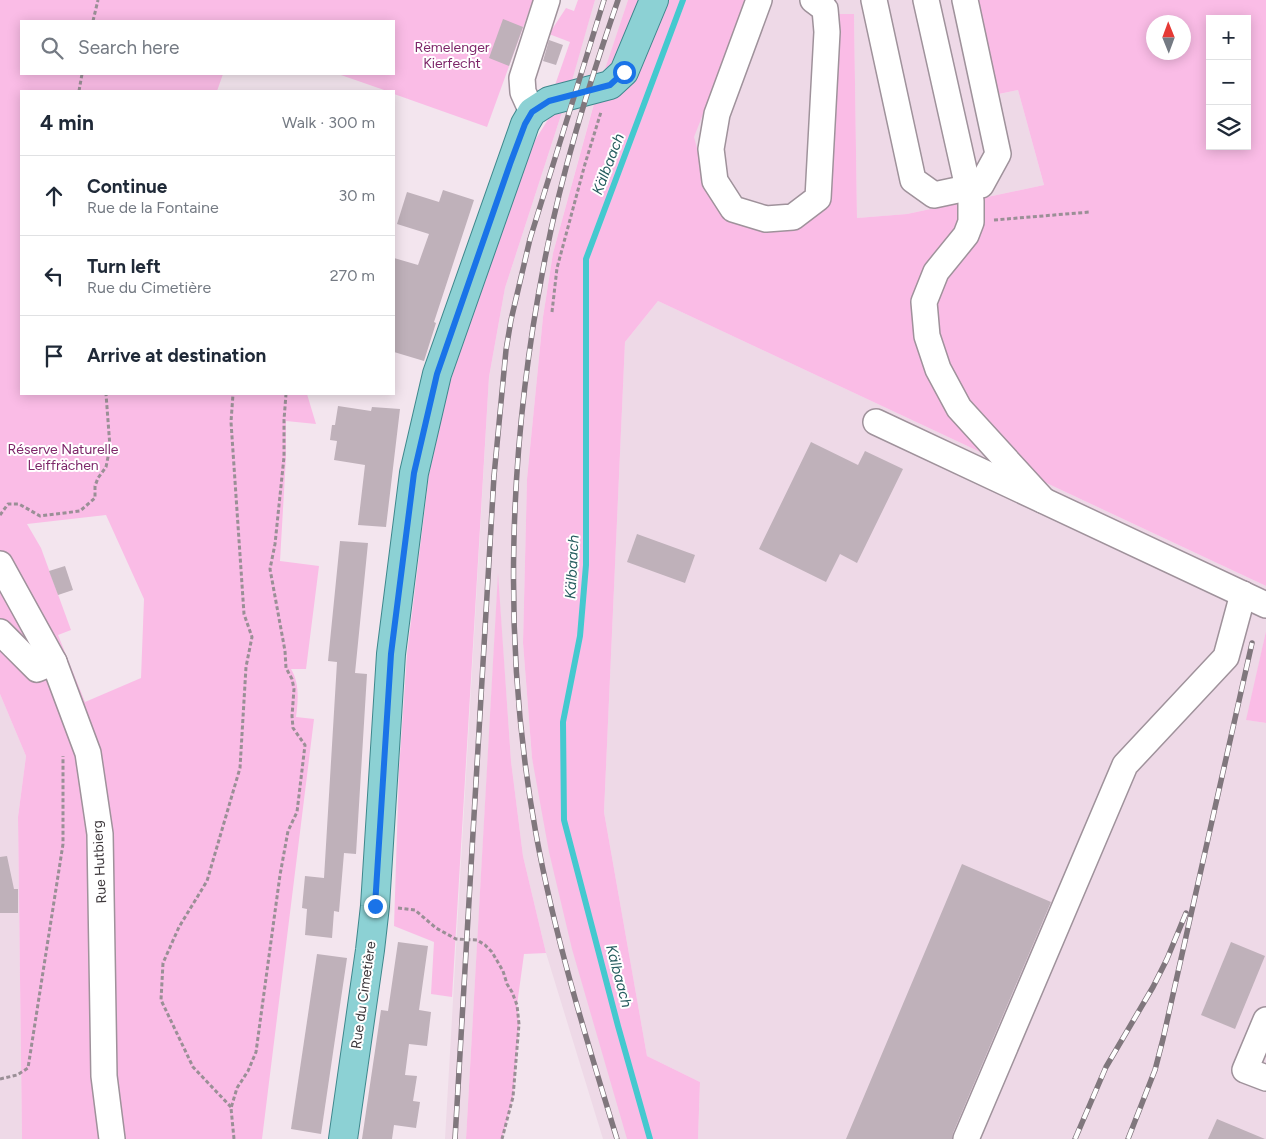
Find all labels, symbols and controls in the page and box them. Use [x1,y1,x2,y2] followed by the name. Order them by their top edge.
[1146,15,1191,60] north arrow
[1206,15,1251,150] map controls
[1206,15,1251,60] button: +
[20,20,395,75] search box
[38,34,66,62] icon: search
[78,36,180,59] text: Search here
[414,39,490,72] park label: Rëmelenger Kierfecht
[1206,60,1251,105] button: −
[613,61,636,84] route start
[1206,105,1251,150] button: layers
[40,110,94,135] text: 4 min
[282,113,375,132] text: Walk · 300 m
[588,131,628,197] water label: Kälbaach
[87,175,167,198] text: Continue
[40,182,68,210] icon: ahead
[338,186,375,205] text: 30 m
[87,198,219,217] text: Rue de la Fontaine
[87,255,161,278] text: Turn left
[40,262,68,290] icon: left
[330,266,375,285] text: 270 m
[87,278,211,297] text: Rue du Cimetière
[40,342,68,370] icon: arrive
[87,344,266,367] text: Arrive at destination
[8,441,119,474] park label: Réserve Naturelle Leiffrächen
[561,535,583,599] water label: Kälbaach
[89,820,110,904] street label: Rue Hutbierg
[364,895,387,918] route end
[348,940,380,1050] street label: Rue du Cimetière
[602,943,636,1009] water label: Kälbaach

